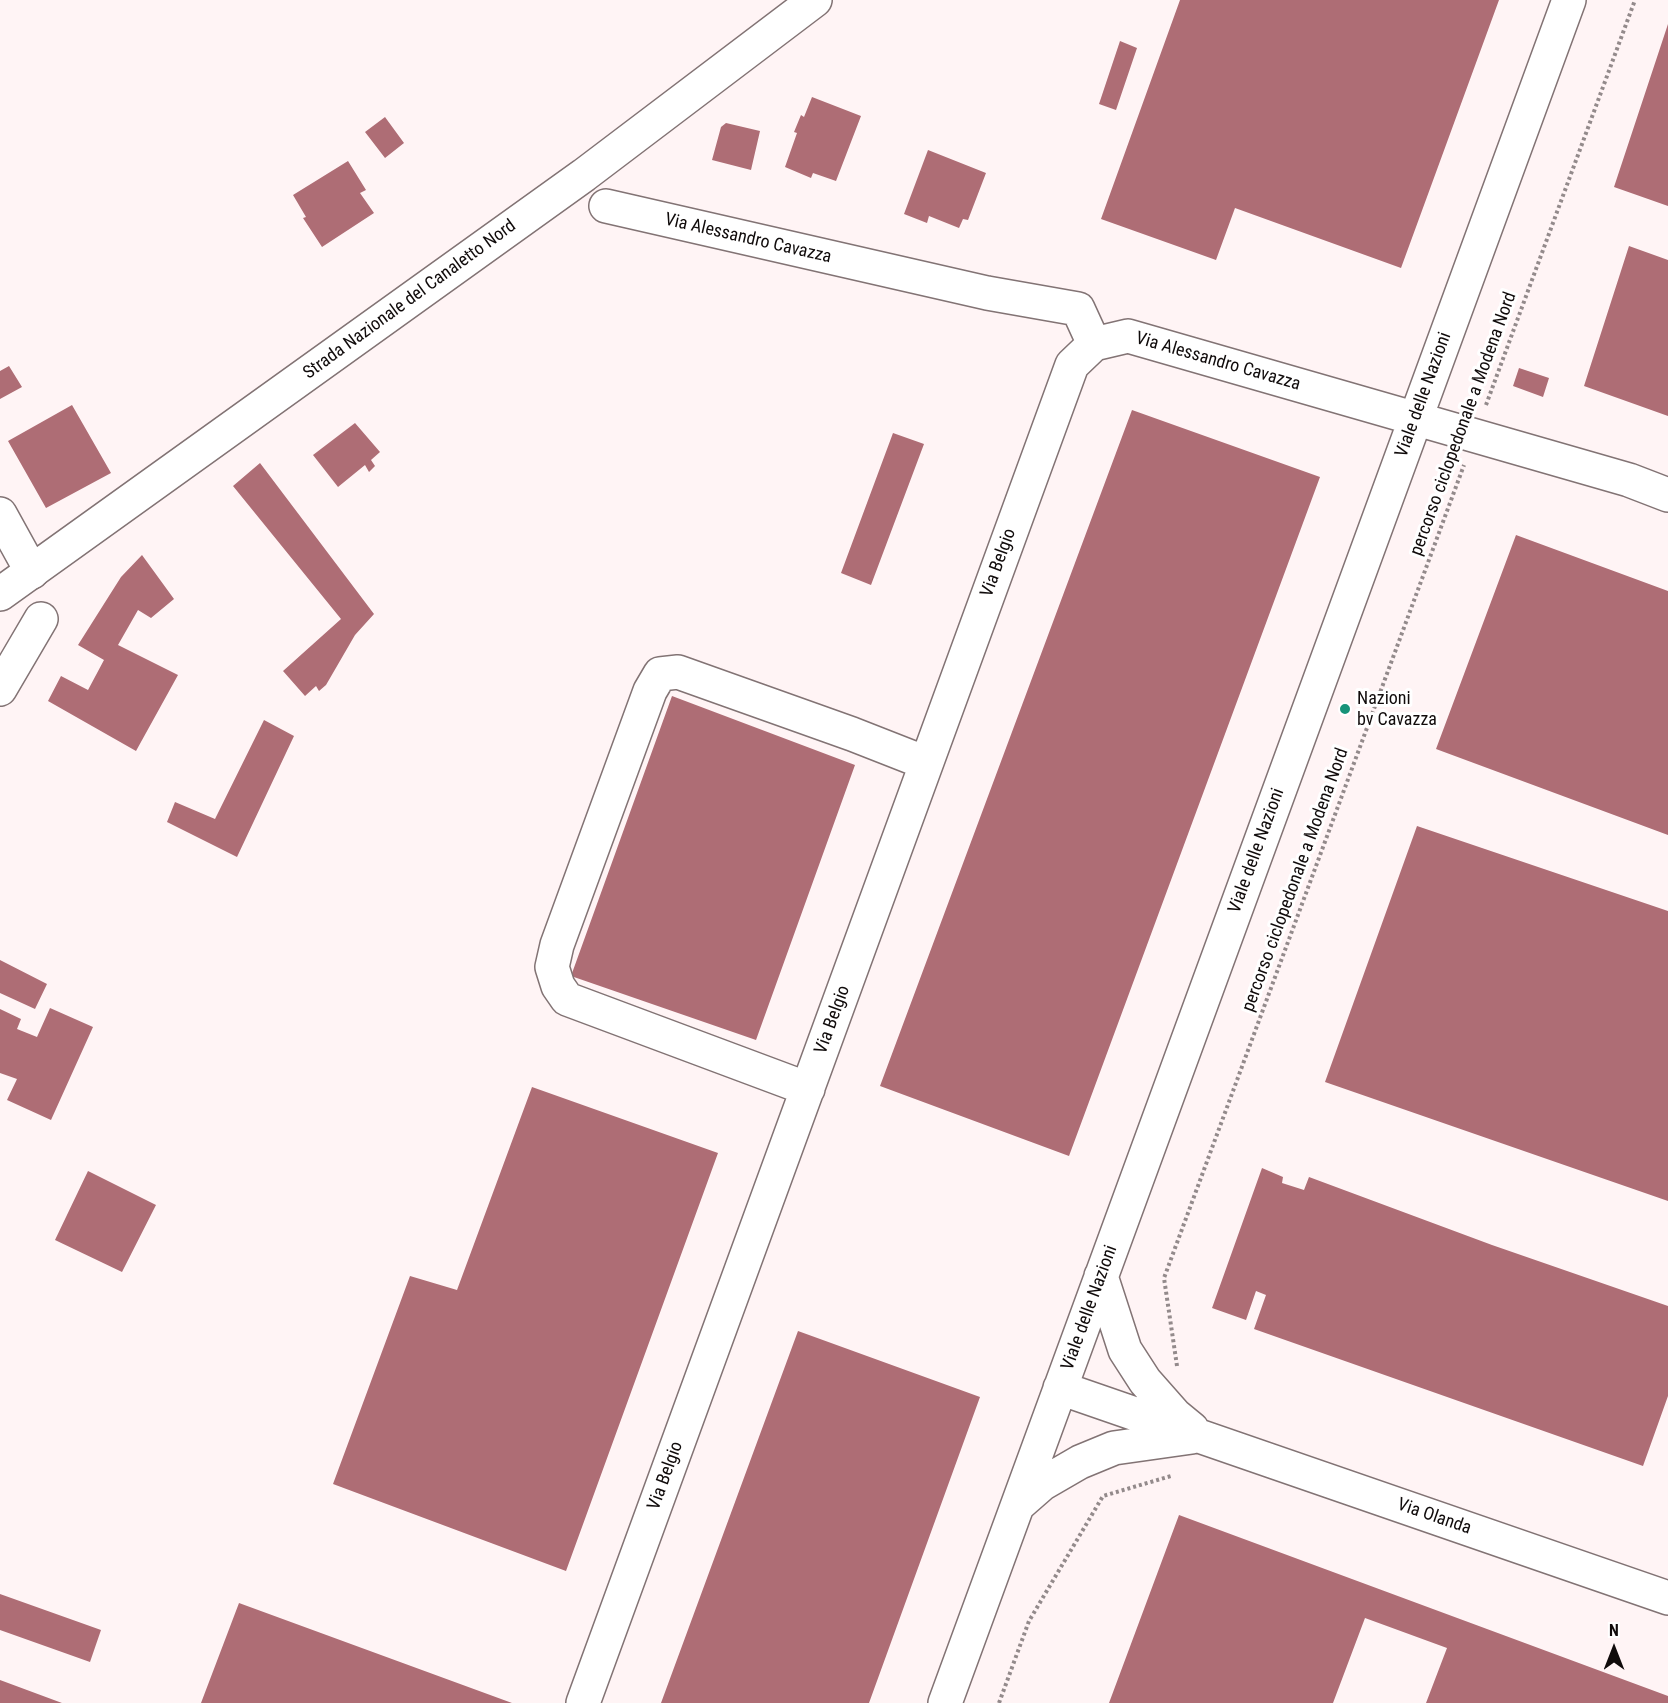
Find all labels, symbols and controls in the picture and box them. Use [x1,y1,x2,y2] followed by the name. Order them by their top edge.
[663,209,833,269] street label: Via Alessandro Cavazza
[300,216,520,384] street label: Strada Nazionale del Canaletto Nord
[1406,289,1522,559] street label: percorso ciclopedonale a Modena Nord
[1133,328,1303,396] street label: Via Alessandro Cavazza
[1391,330,1457,460] street label: Viale delle Nazioni
[977,526,1021,600] street label: Via Belgio
[1357,688,1437,730] place label: Nazioni bv Cavazza
[1338,702,1352,716] marker: Nazioni bv Cavazza
[1238,745,1354,1015] street label: percorso ciclopedonale a Modena Nord
[1224,786,1290,916] street label: Viale delle Nazioni
[811,983,855,1057] street label: Via Belgio
[1057,1243,1123,1373] street label: Viale delle Nazioni
[644,1439,688,1513] street label: Via Belgio
[1394,1494,1474,1540] street label: Via Olanda
[1584,1619,1644,1679] north arrow
[1609,1621,1619,1640] text: N

